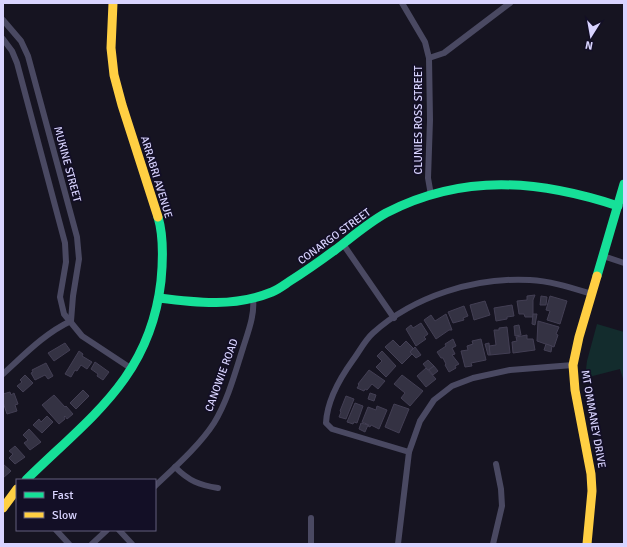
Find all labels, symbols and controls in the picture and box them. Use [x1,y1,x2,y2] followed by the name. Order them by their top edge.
[571,16,611,56] north arrow
[584,38,594,52] text: N
[412,65,425,174] street label: CLUNIES ROSS STREET
[51,125,84,204] street label: MUKINE STREET
[138,134,175,220] street label: ARRABRI AVENUE
[295,205,374,267] street label: CONARGO STREET
[202,337,241,413] street label: CANOWIE ROAD
[578,369,609,469] street label: MT OMMANEY DRIVE
[16,479,156,531] legend
[52,488,73,503] text: Fast
[52,508,77,523] text: Slow

